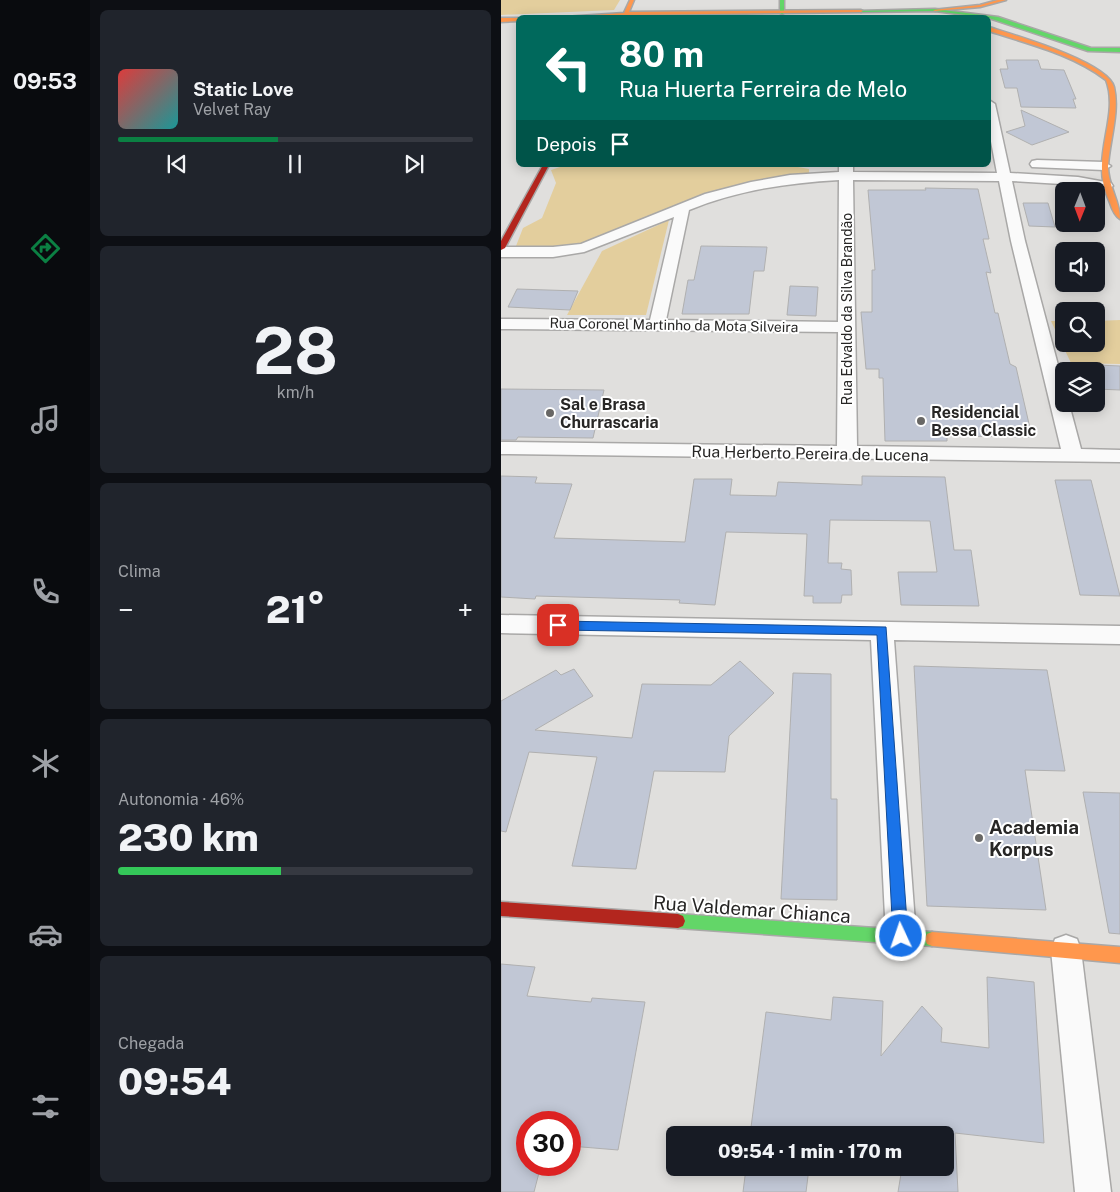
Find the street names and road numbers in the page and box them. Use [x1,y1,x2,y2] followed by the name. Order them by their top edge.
[839,213,855,405] street label: Rua Edvaldo da Silva Brandão
[549,315,799,335] street label: Rua Coronel Martinho da Mota Silveira
[691,442,929,465] street label: Rua Herberto Pereira de Lucena
[652,891,852,927] street label: Rua Valdemar Chianca

